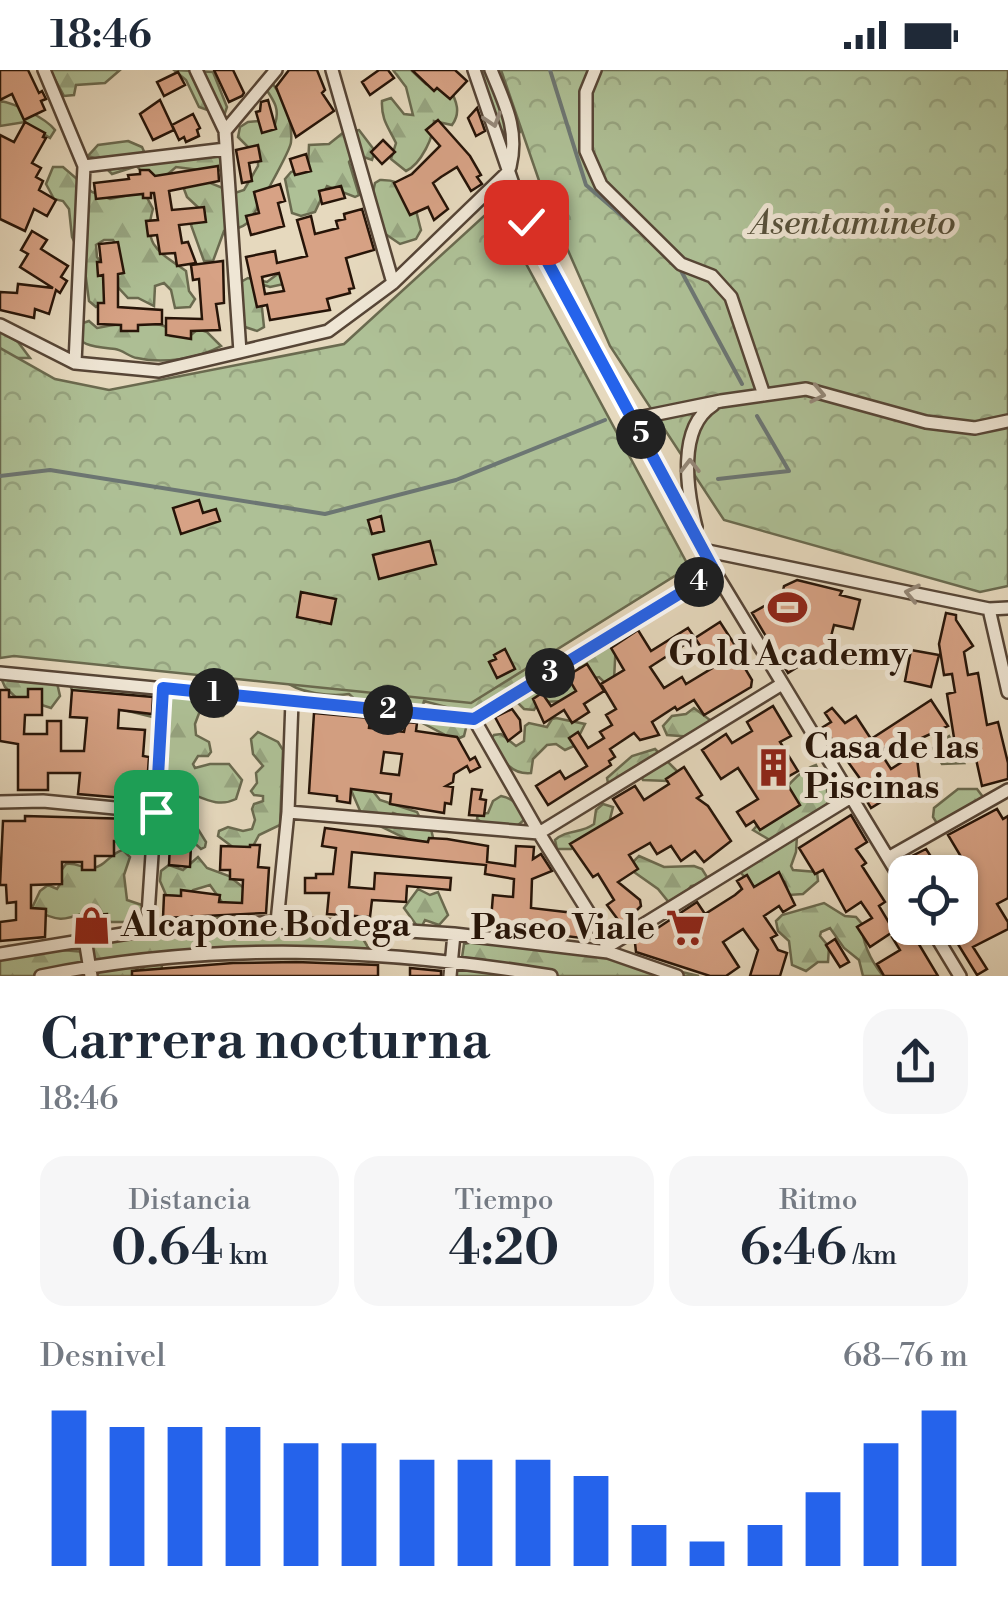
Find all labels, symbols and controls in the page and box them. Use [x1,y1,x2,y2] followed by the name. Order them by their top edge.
[50,12,152,59] text: 18:46
[482,110,502,127] one-way arrow
[484,180,569,265] pin
[499,195,554,250] icon: check
[746,202,956,245] park label: Asentamineto
[809,382,826,403] one-way arrow
[616,409,666,459] pin: 5
[632,416,650,451] text: 5
[679,457,701,472] one-way arrow
[674,557,724,607] pin: 4
[690,564,708,599] text: 4
[904,583,921,604] one-way arrow
[767,586,809,628] sports icon: Gold Academy
[668,633,908,676] place label: Gold Academy
[525,648,575,698] pin: 3
[542,655,558,690] text: 3
[189,668,239,718] pin: 1
[207,675,221,710] text: 1
[363,685,413,735] pin: 2
[379,692,397,727] text: 2
[804,726,979,809] place label: Casa de las Piscinas
[753,746,795,788] building icon: Casa de las Piscinas
[114,770,199,855] pin
[129,785,184,840] icon: arrive
[888,855,978,945] map controls
[888,855,978,945] button: locate
[70,904,112,946] shop icon: Alcapone Bodega
[120,904,411,947] place label: Alcapone Bodega
[471,907,655,950] place label: Paseo Viale
[664,907,706,949] supermarket icon: Paseo Viale
[40,1007,490,1076] text: Carrera nocturna
[863,1009,968,1114] button: share
[40,1079,118,1119] text: 18:46
[129,1183,251,1218] text: Distancia
[454,1183,554,1218] text: Tiempo
[779,1183,858,1218] text: Ritmo
[111,1218,223,1280] text: 0.64
[449,1218,559,1280] text: 4:20
[740,1218,847,1280] text: 6:46
[223,1238,268,1273] text: km
[847,1238,897,1273] text: /km
[40,1336,166,1376] text: Desnivel
[843,1336,968,1376] text: 68–76 m

